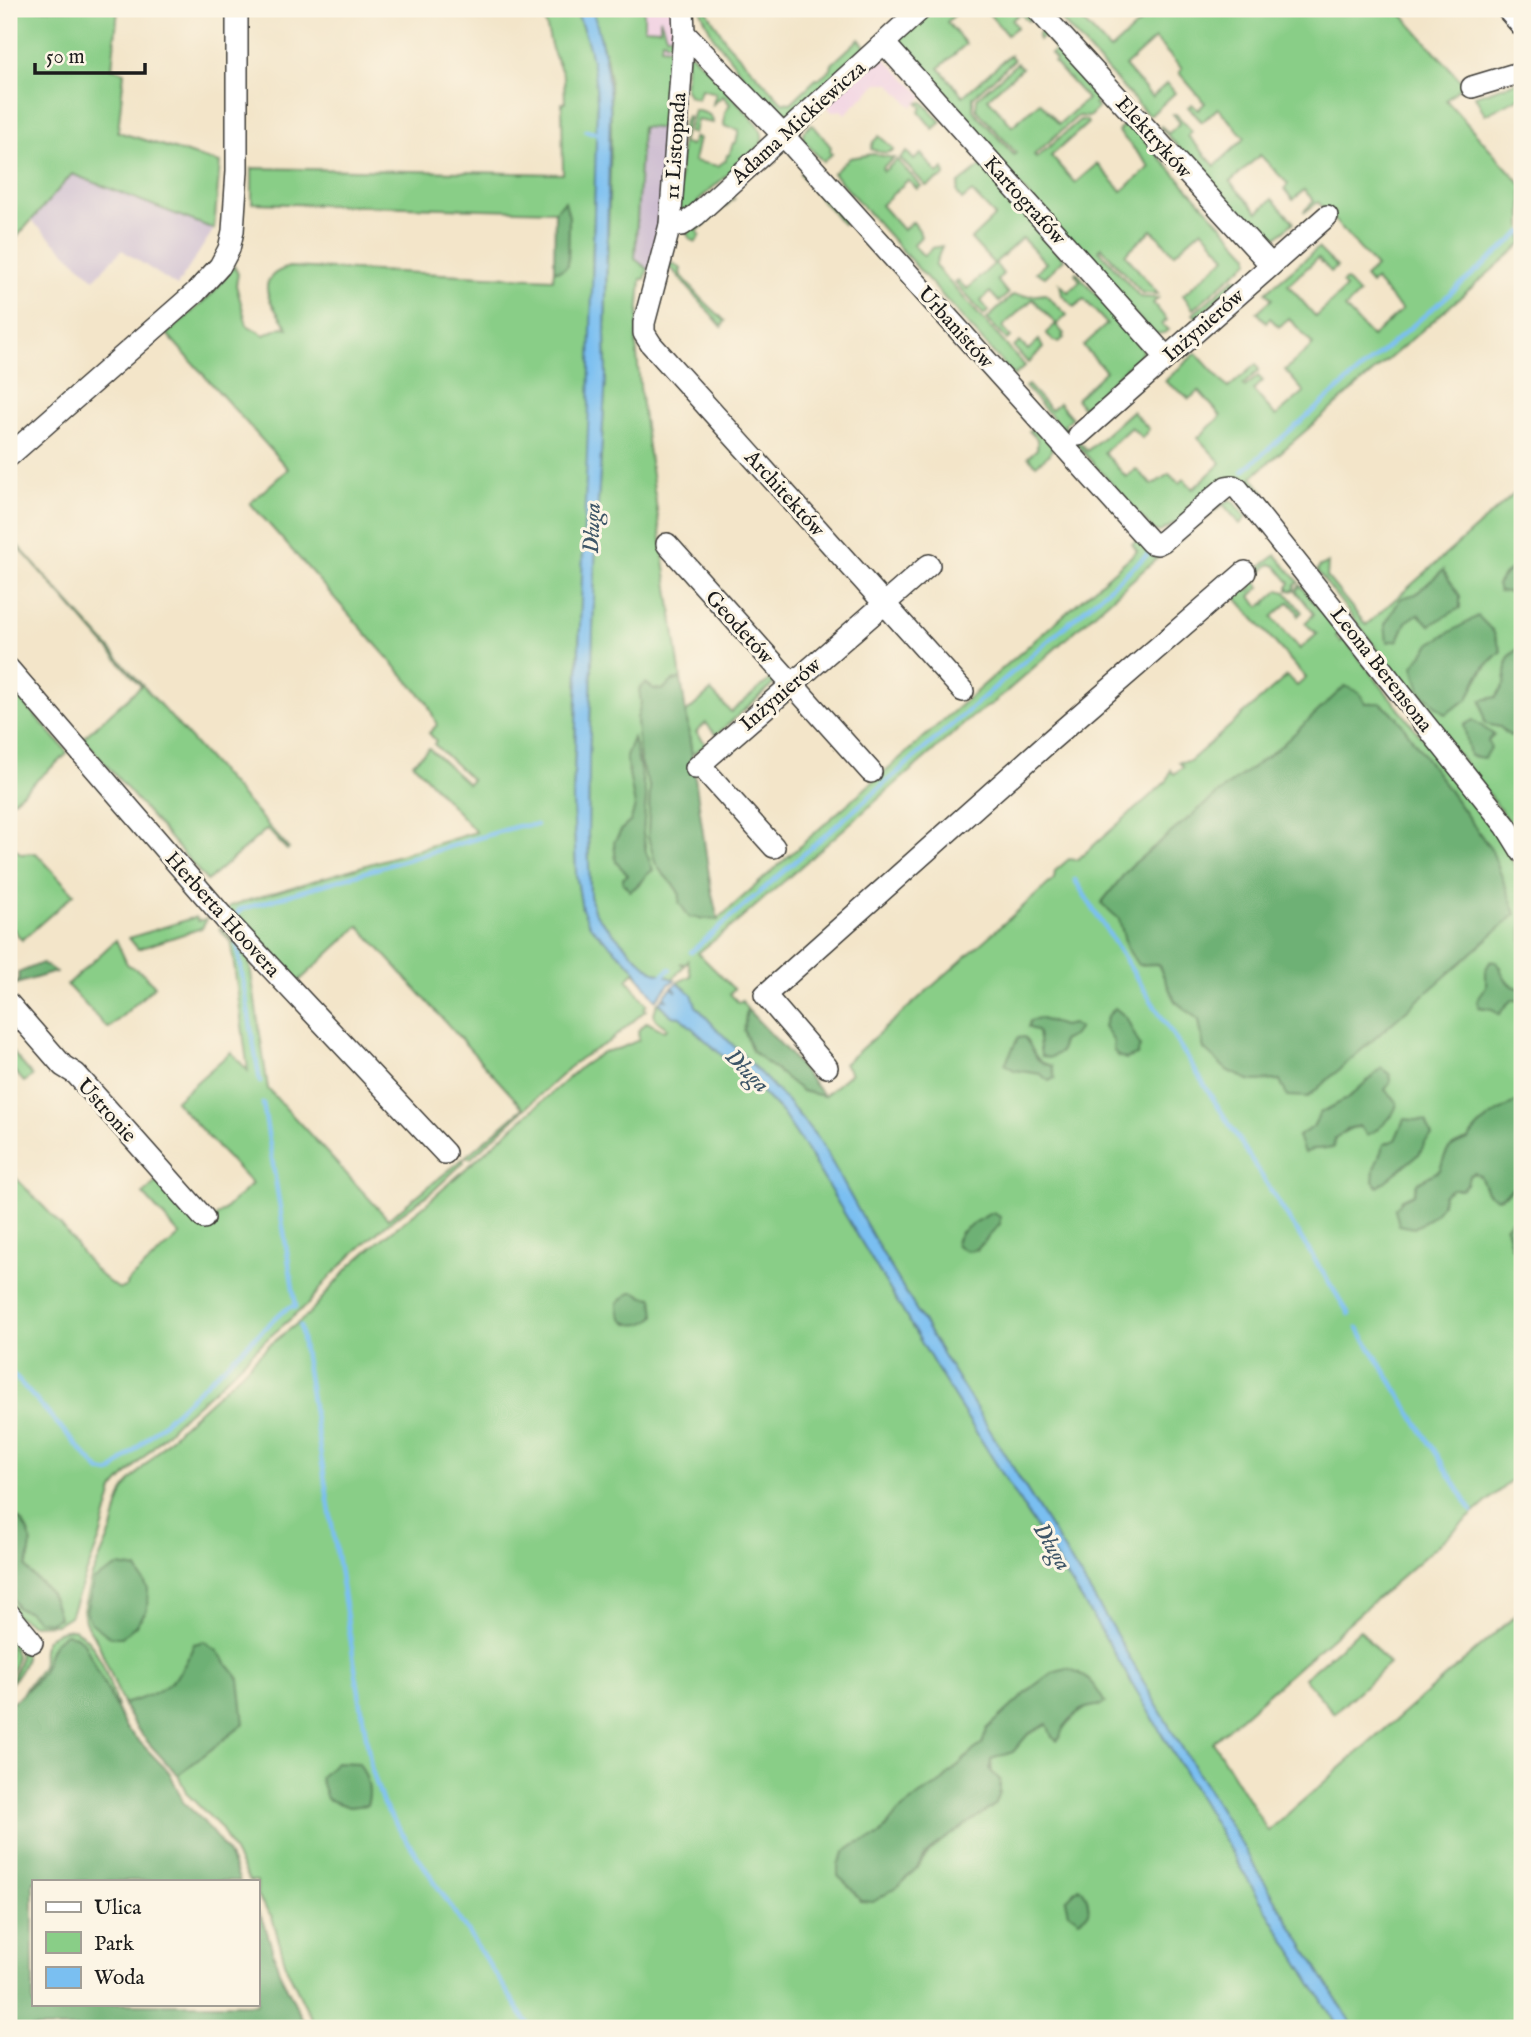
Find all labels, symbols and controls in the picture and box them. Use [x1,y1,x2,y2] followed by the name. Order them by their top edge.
[35,32,145,76] scale bar
[46,44,85,71] text: 50 m
[725,55,873,191] street label: Adama Mickiewicza
[659,91,694,201] street label: 11 Listopada
[1109,91,1198,186] street label: Elektryków
[977,151,1072,252] street label: Kartografów
[911,281,1000,376] street label: Urbanistów
[1158,283,1251,369] street label: Inżynierów
[737,444,831,544] street label: Architektów
[577,502,609,554] water label: Długa
[699,585,780,672] street label: Geodetów
[1323,602,1439,739] street label: Leona Berensona
[735,652,828,738] street label: Inżynierów
[158,846,286,984] street label: Herberta Hoovera
[718,1043,775,1100] water label: Długa
[70,1073,142,1149] street label: Ustronie
[1025,1517,1077,1577] water label: Długa
[32,1880,259,2006] legend
[94,1895,142,1922] text: Ulica
[94,1931,135,1958] text: Park
[94,1965,145,1992] text: Woda

